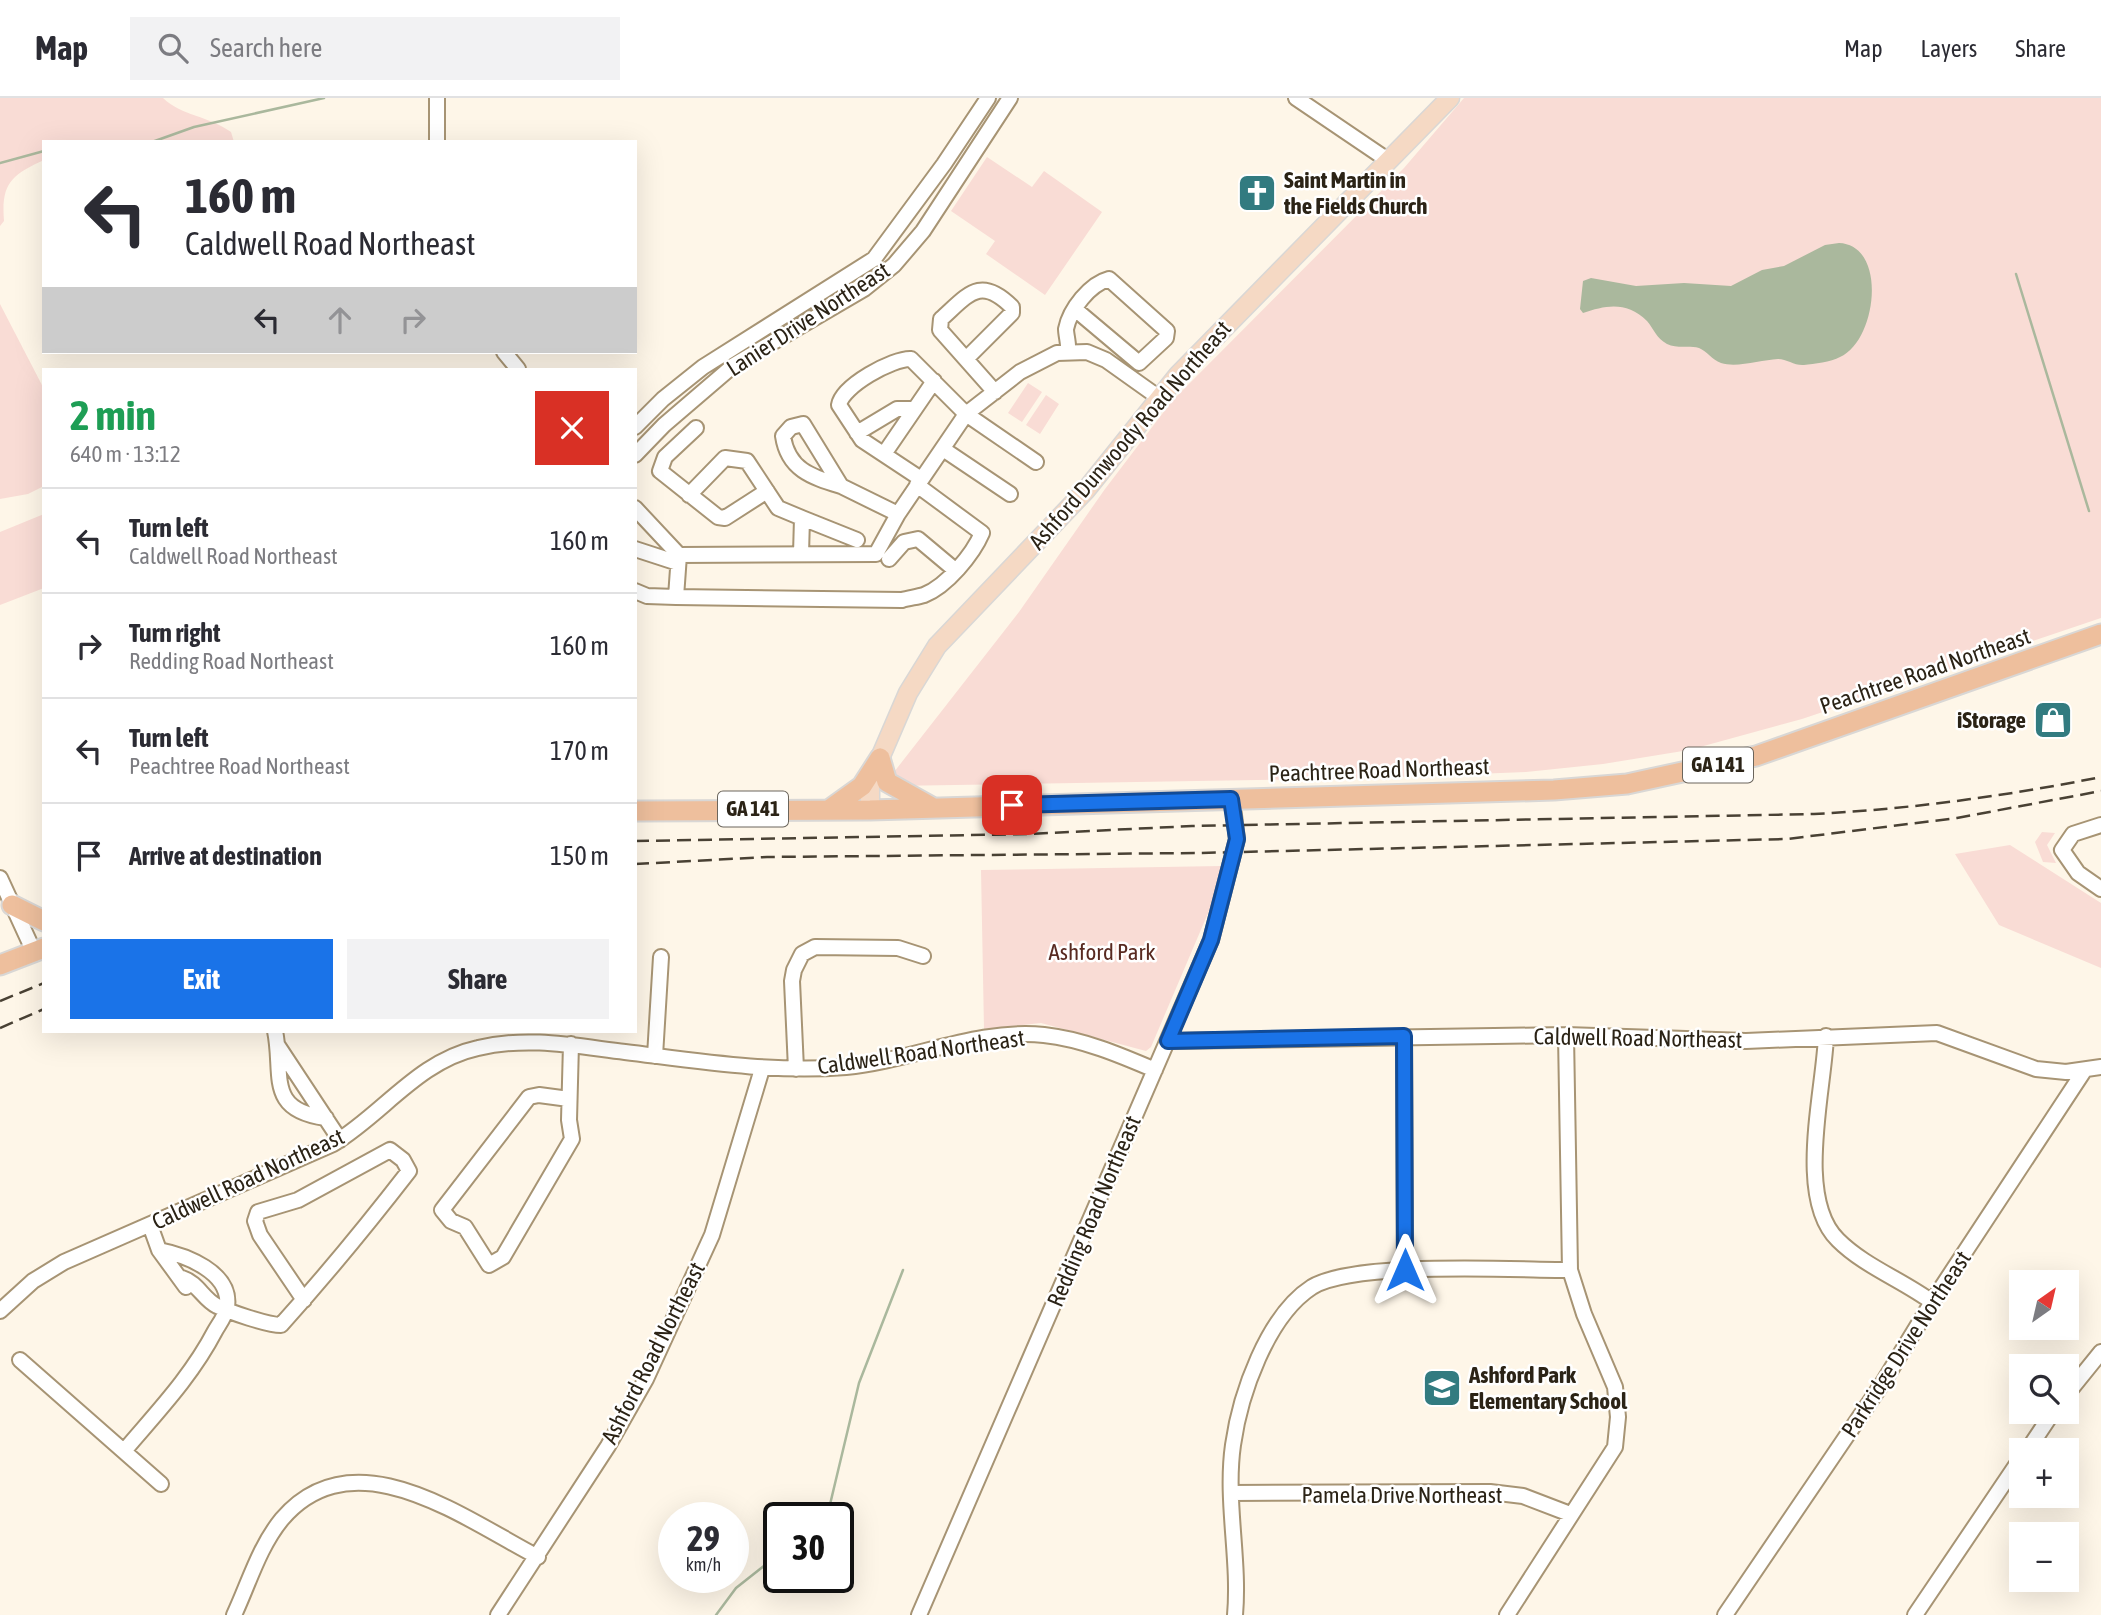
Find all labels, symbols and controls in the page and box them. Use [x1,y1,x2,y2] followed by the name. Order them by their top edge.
[130,17,620,80] search box
[35,29,88,67] text: Map
[154,29,192,67] icon: search
[210,33,322,63] text: Search here
[1844,35,1883,62] text: Map
[1921,35,1977,62] text: Layers
[2015,35,2066,62] text: Share
[185,167,296,223] text: 160 m
[1283,167,1427,219] place label: Saint Martin in the Fields Church
[70,168,161,259] icon: left
[1236,172,1278,214] church icon: Saint Martin in the Fields Church
[185,225,475,262] text: Caldwell Road Northeast
[722,257,894,381] street label: Lanier Drive Northeast
[248,301,286,339] icon: left
[321,301,359,339] icon: ahead
[394,301,432,339] icon: right
[1024,316,1236,554] street label: Ashford Dunwoody Road Northeast
[70,391,156,439] text: 2 min
[535,391,609,465] button: close
[70,441,181,467] text: 640 m · 13:12
[129,513,209,543] text: Turn left
[70,522,108,560] icon: left
[550,526,609,556] text: 160 m
[129,543,338,569] text: Caldwell Road Northeast
[129,618,220,648] text: Turn right
[1816,623,2034,719] street label: Peachtree Road Northeast
[70,627,108,665] icon: right
[550,631,609,661] text: 160 m
[129,648,334,674] text: Redding Road Northeast
[2032,699,2074,741] shop icon: iStorage
[1957,707,2026,733] place label: iStorage
[129,723,209,753] text: Turn left
[70,732,108,770] icon: left
[550,736,609,766] text: 170 m
[1683,748,1753,782] road number: GA 141
[129,753,350,779] text: Peachtree Road Northeast
[1268,753,1490,787] street label: Peachtree Road Northeast
[982,775,1042,835] pin
[993,786,1031,824] icon: arrive
[718,792,788,826] road number: GA 141
[70,837,108,875] icon: arrive
[129,841,322,871] text: Arrive at destination
[550,841,609,871] text: 150 m
[70,939,333,1019] button: Exit
[347,939,609,1019] button: Share
[1049,939,1155,965] park label: Ashford Park
[1533,1023,1743,1053] street label: Caldwell Road Northeast
[816,1025,1026,1079] street label: Caldwell Road Northeast
[1042,1112,1146,1310] street label: Redding Road Northeast
[148,1123,348,1235] street label: Caldwell Road Northeast
[1368,1233,1442,1307] position arrow
[1836,1246,1976,1442] street label: Parkridge Drive Northeast
[596,1258,710,1448] street label: Ashford Road Northeast
[2009,1270,2079,1340] north arrow
[2009,1270,2079,1592] map controls
[2009,1354,2079,1424] button: search
[1468,1362,1628,1414] place label: Ashford Park Elementary School
[1421,1367,1463,1409] school or university icon: Ashford Park Elementary School
[2009,1438,2079,1508] button: +
[1302,1482,1502,1508] street label: Pamela Drive Northeast
[763,1502,854,1593] speed limit sign: 30
[687,1518,720,1558] text: 29
[2009,1522,2079,1592] button: −
[686,1554,721,1575] text: km/h

